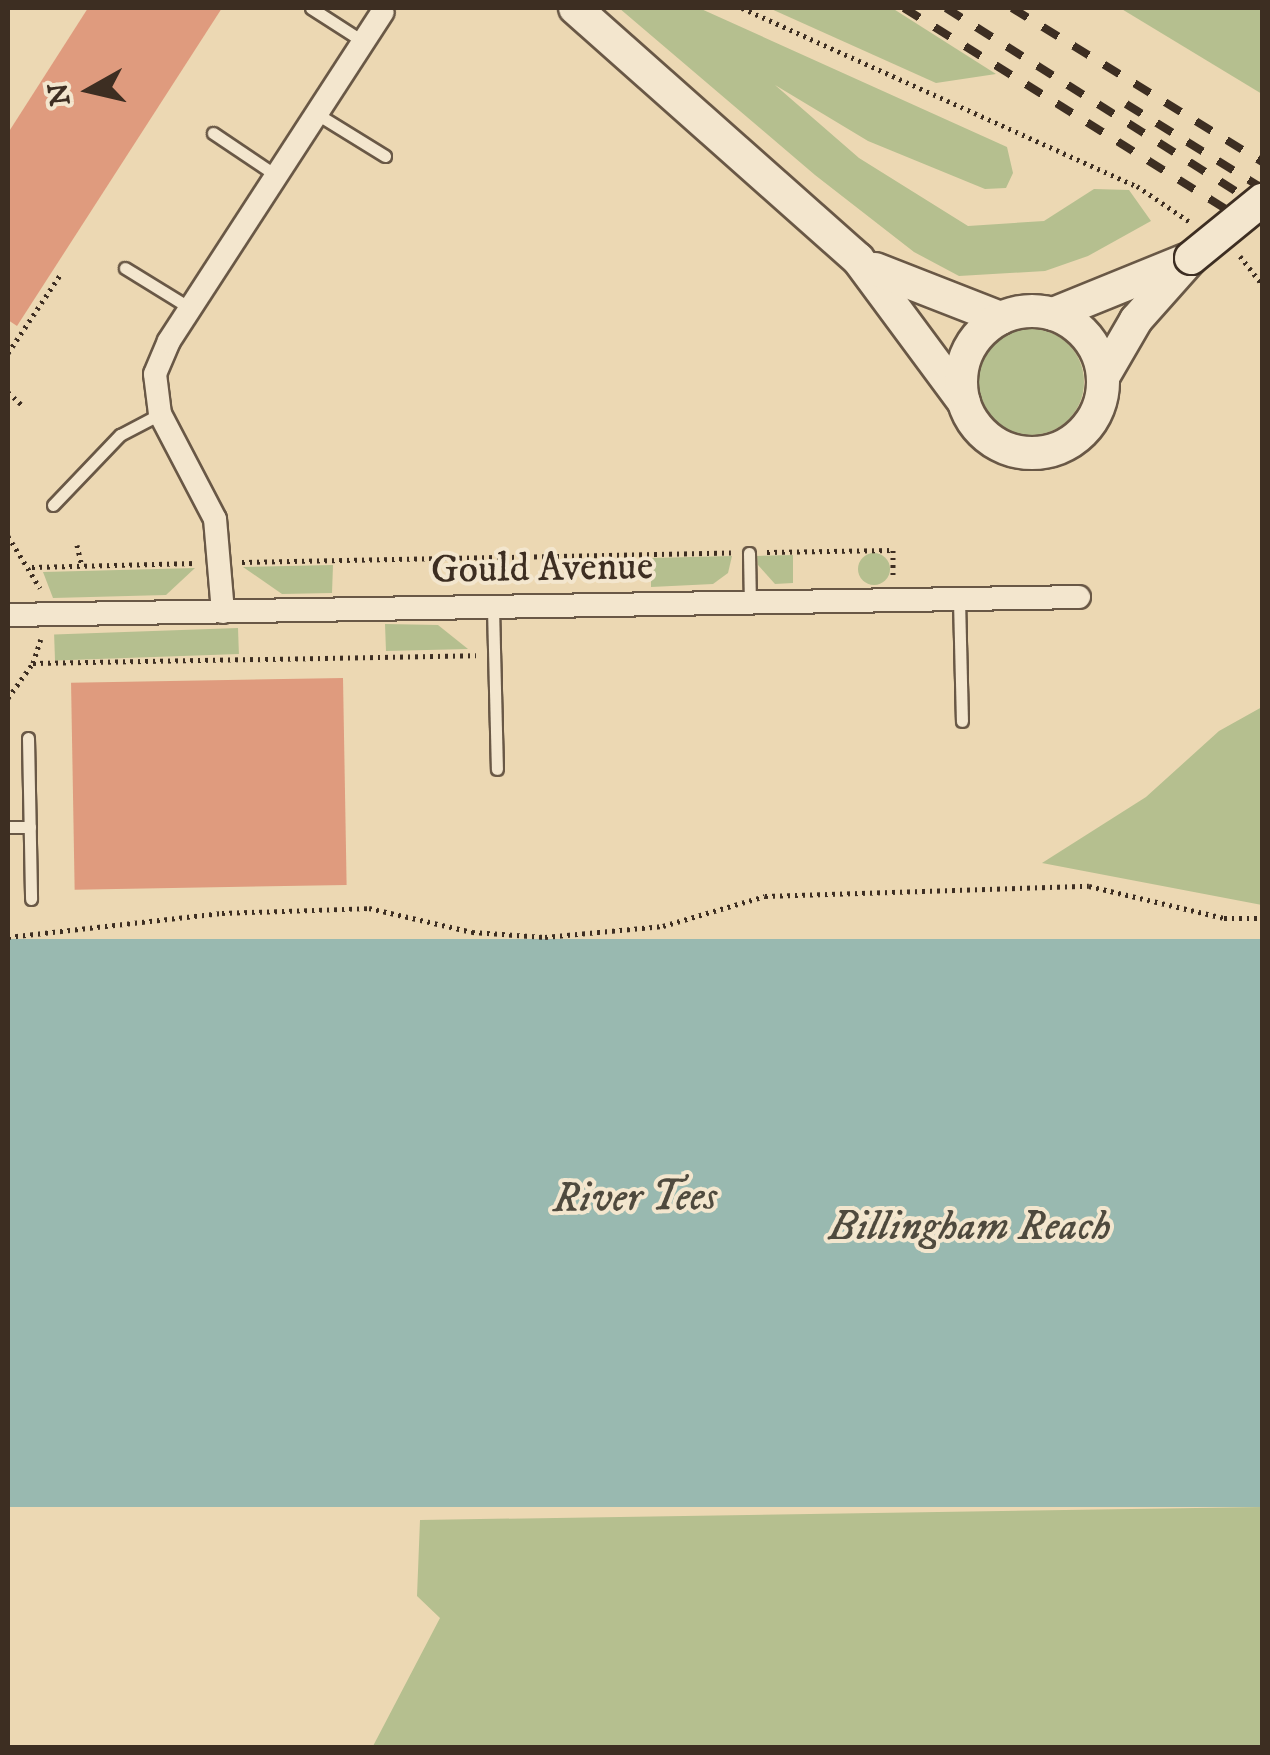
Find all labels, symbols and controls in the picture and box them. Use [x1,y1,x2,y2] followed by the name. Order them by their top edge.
[40,40,140,140] north arrow
[41,80,79,108] text: N
[430,543,654,595] street label: Gould Avenue
[552,1171,718,1225] water label: River Tees
[829,1202,1111,1252] water label: Billingham Reach

